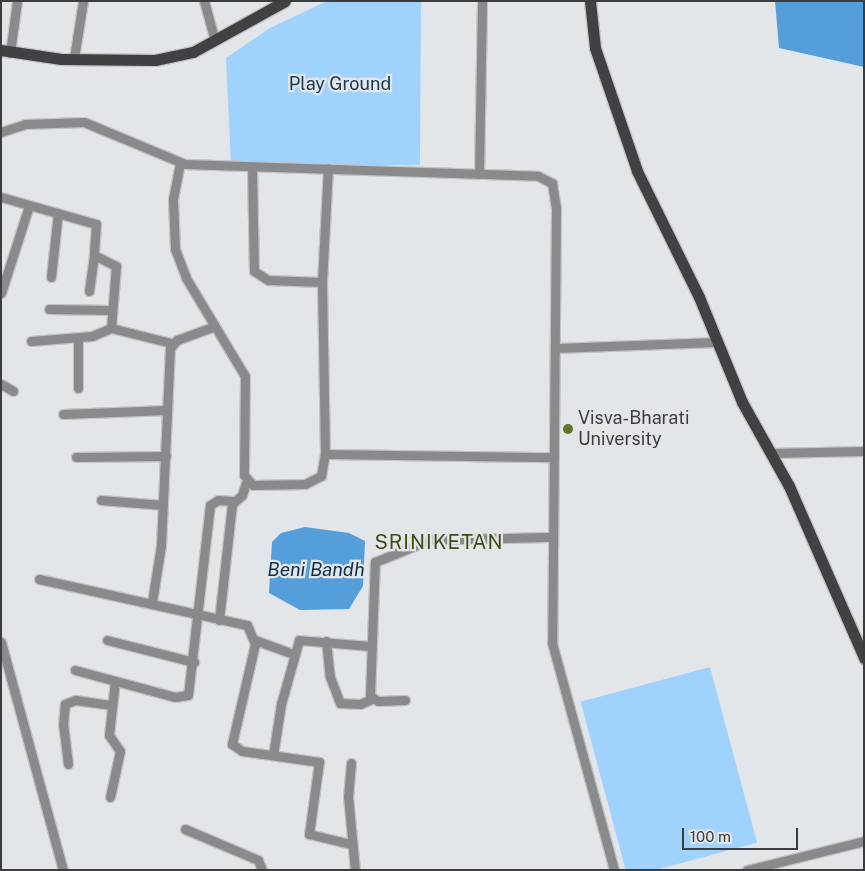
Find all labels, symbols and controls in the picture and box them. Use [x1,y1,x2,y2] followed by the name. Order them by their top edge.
[289,73,391,95] park label: Play Ground
[578,408,689,450] place label: Visva-Bharati University
[562,423,574,435] marker: Visva-Bharati University
[373,530,505,554] district label: SRINIKETAN
[267,559,365,581] water label: Beni Bandh
[685,818,801,850] scale bar
[690,828,731,845] text: 100 m

